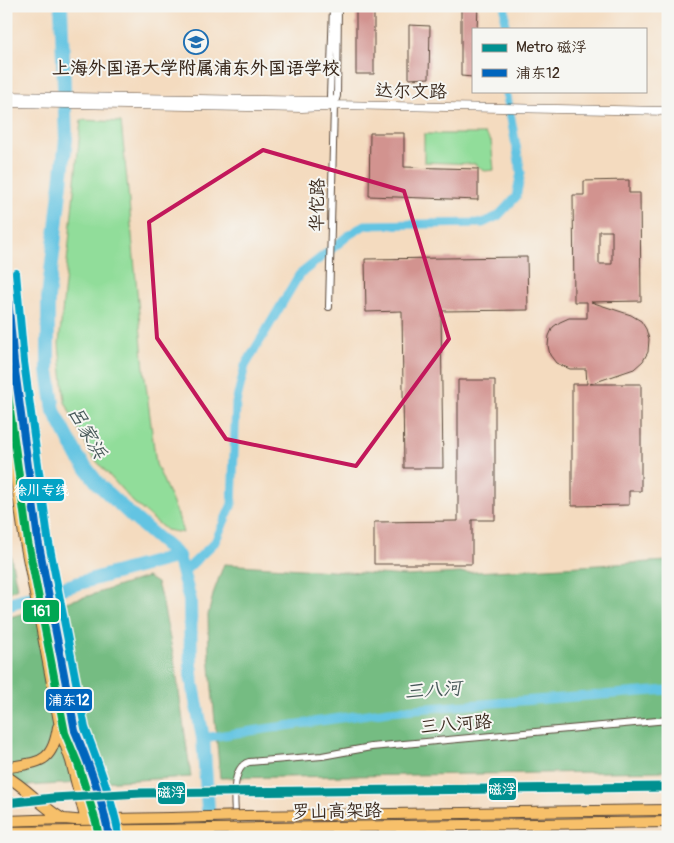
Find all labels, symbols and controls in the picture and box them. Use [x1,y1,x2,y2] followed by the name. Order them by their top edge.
[472,28,646,92] legend
[183,29,209,55] school or university icon: 上海外国语大学附属浦东外国语学校
[516,38,587,57] text: Metro 磁浮
[52,57,340,80] place label: 上海外国语大学附属浦东外国语学校
[516,64,560,83] text: 浦东12
[375,79,447,104] street label: 达尔文路
[306,178,329,232] street label: 华佗路
[62,402,112,464] water label: 吕家浜
[18,478,65,502] line badge: 徐川专线
[13,482,69,499] text: 徐川专线
[22,599,60,623] line badge: 161
[31,603,51,620] text: 161
[404,676,465,704] water label: 三八河
[45,688,93,712] line badge: 浦东12
[48,692,90,709] text: 浦东12
[419,710,493,739] street label: 三八河路
[488,777,517,801] line badge: 磁浮
[157,781,186,805] line badge: 磁浮
[488,781,516,798] text: 磁浮
[157,784,185,801] text: 磁浮
[292,799,382,824] street label: 罗山高架路

